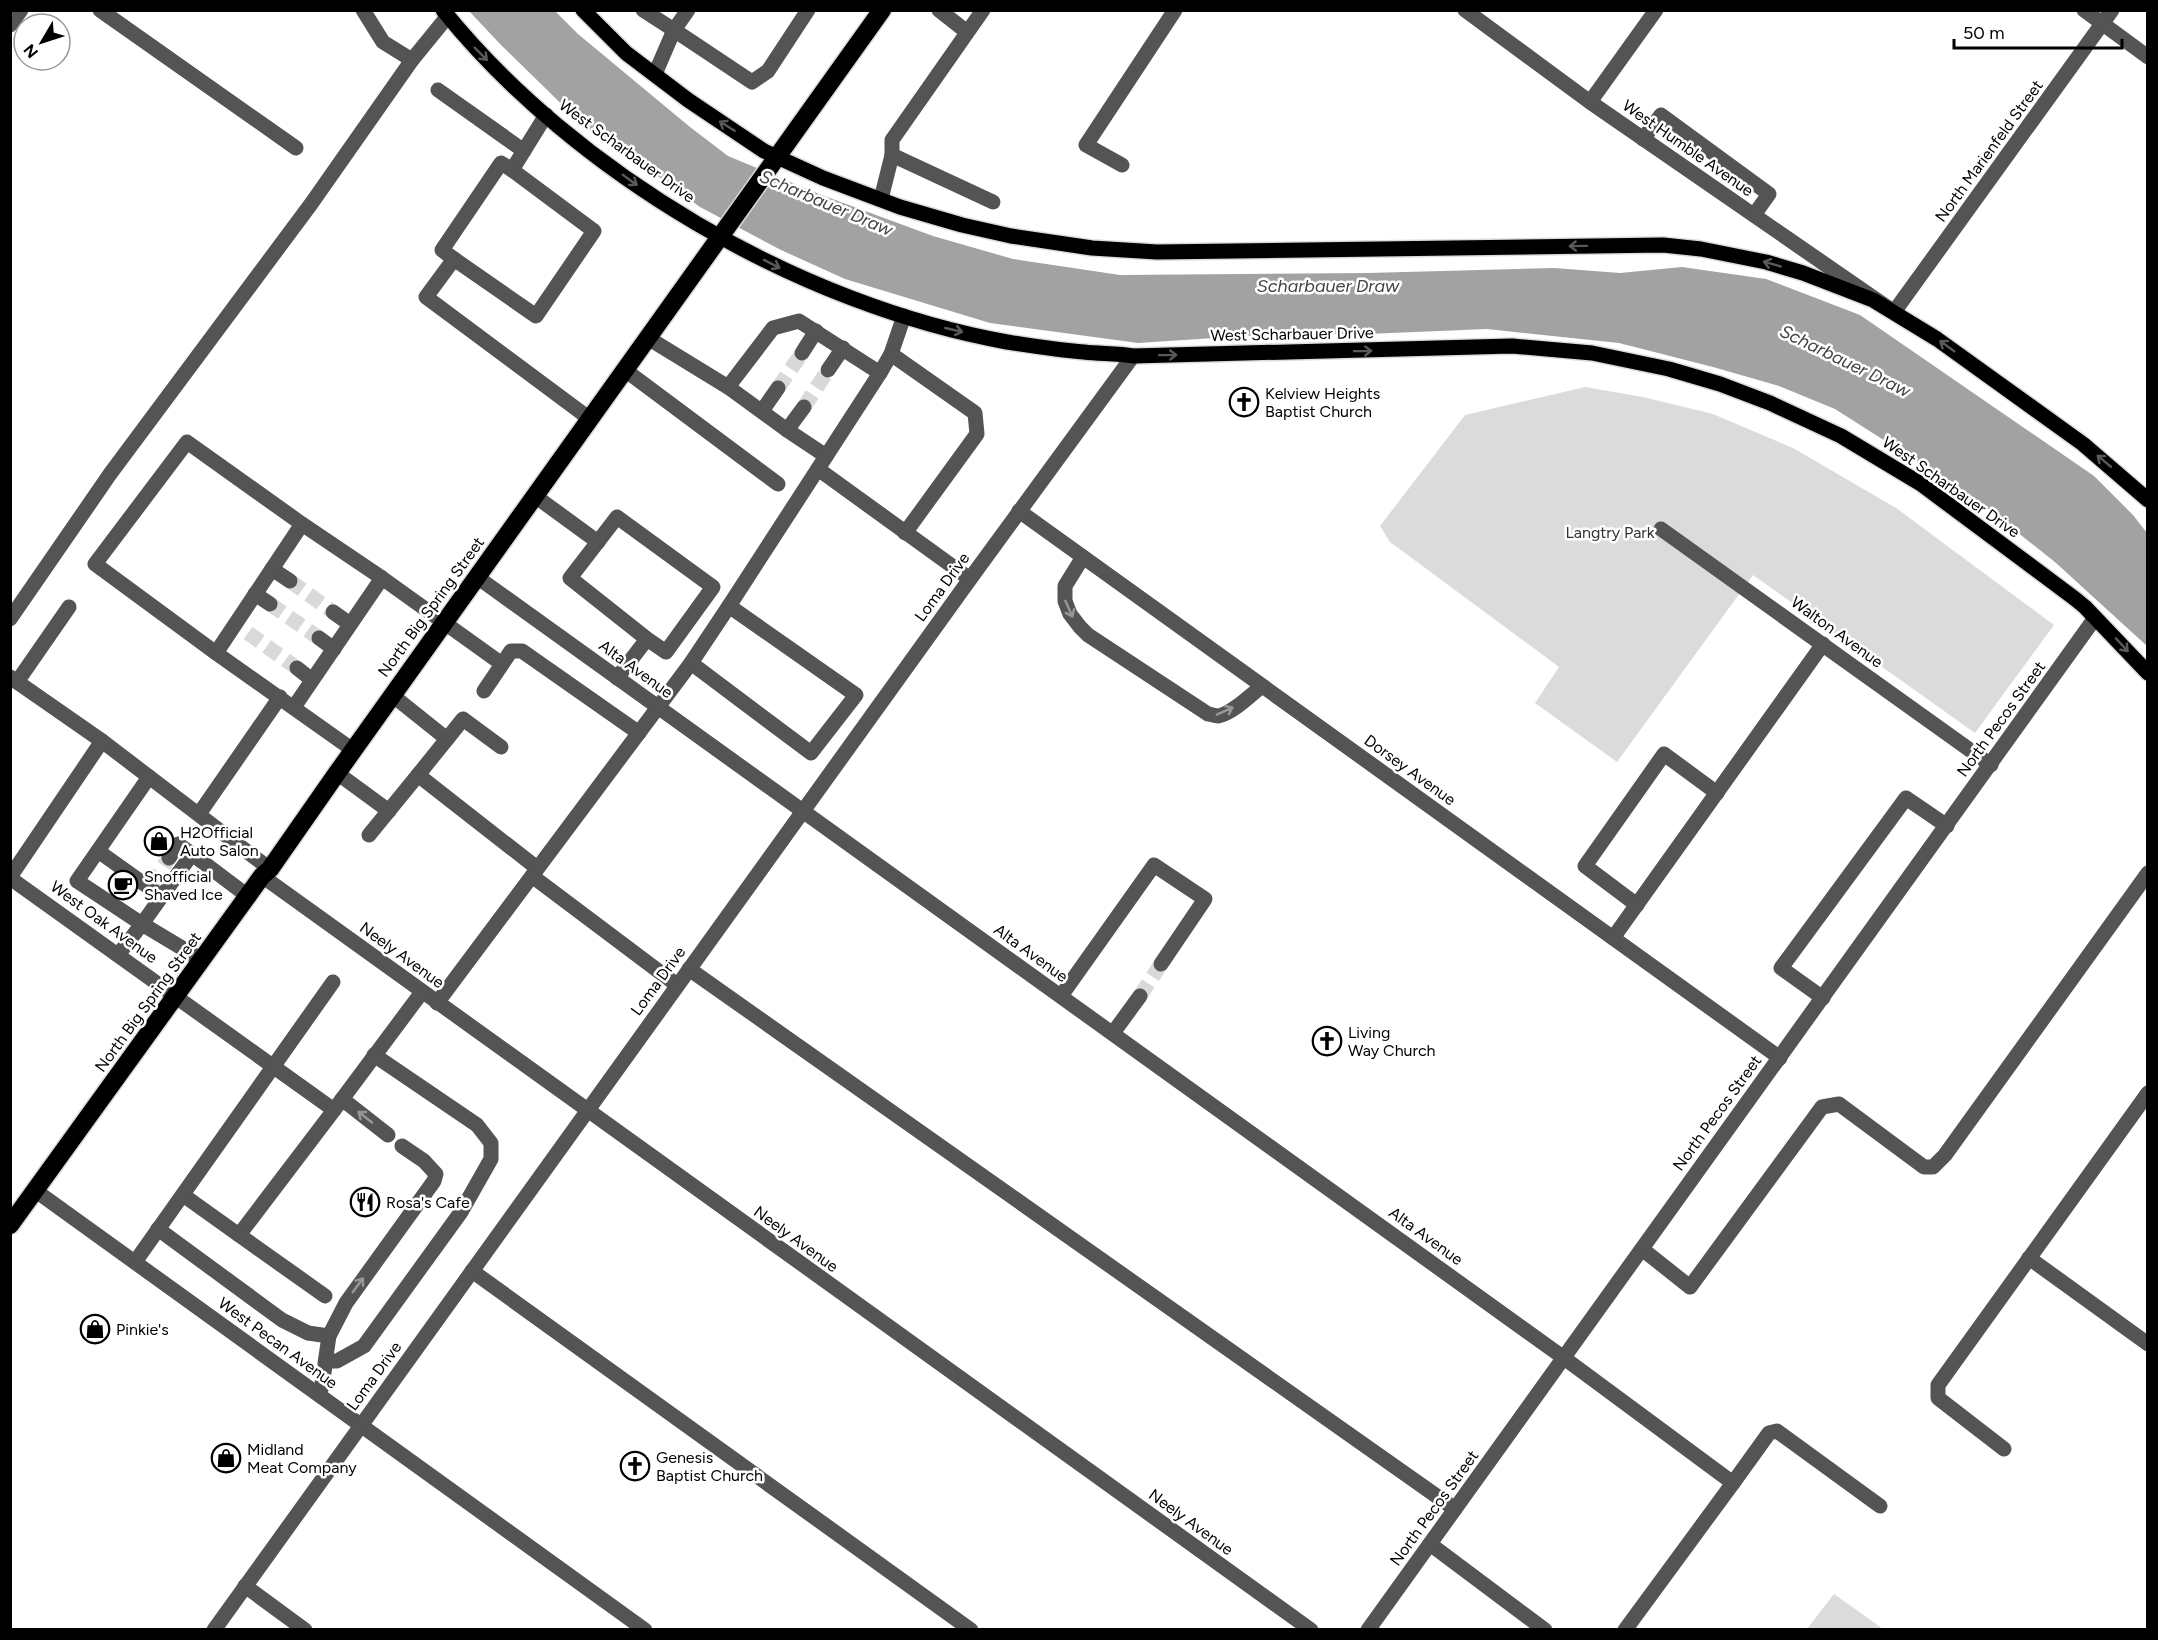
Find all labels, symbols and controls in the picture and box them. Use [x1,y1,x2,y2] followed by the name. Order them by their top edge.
[12,12,72,72] north arrow
[1954,12,2122,50] scale bar
[1963,22,2005,44] text: 50 m
[19,40,42,62] text: N
[474,47,489,62] one-way arrow
[1931,76,2047,226] street label: North Marienfeld Street
[555,95,699,207] street label: West Scharbauer Drive
[1619,96,1757,200] street label: West Humble Avenue
[719,120,736,132] one-way arrow
[756,165,897,241] water label: Scharbauer Draw
[622,174,638,186] one-way arrow
[1569,240,1589,251] one-way arrow
[762,258,780,270] one-way arrow
[1763,258,1782,269] one-way arrow
[1257,275,1400,297] water label: Scharbauer Draw
[1776,320,1915,402] water label: Scharbauer Draw
[1210,323,1374,345] street label: West Scharbauer Drive
[945,324,964,336] one-way arrow
[1939,340,1955,352] one-way arrow
[1352,345,1372,357] one-way arrow
[1157,349,1177,361] one-way arrow
[1265,384,1380,421] place label: Kelview Heights Baptist Church
[1228,386,1260,418] church icon: Kelview Heights Baptist Church
[1879,432,2024,542] street label: West Scharbauer Drive
[2096,455,2112,468] one-way arrow
[1565,523,1655,542] park label: Langtry Park
[374,533,488,681] street label: North Big Spring Street
[911,549,973,625] street label: Loma Drive
[1787,592,1887,672] street label: Walton Avenue
[1064,599,1075,617] one-way arrow
[595,636,677,702] street label: Alta Avenue
[2115,637,2129,652] one-way arrow
[1953,658,2049,780] street label: North Pecos Street
[1216,705,1234,716] one-way arrow
[1361,731,1460,810] street label: Dorsey Avenue
[180,823,259,860] place label: H2Official Auto Salon
[143,825,175,857] shop icon: H2Official Auto Salon
[144,867,223,904] place label: Snofficial Shaved Ice
[107,869,139,901] cafe icon: Snofficial Shaved Ice
[47,877,161,967] street label: West Oak Avenue
[356,918,448,992] street label: Neely Avenue
[990,920,1072,986] street label: Alta Avenue
[91,928,205,1076] street label: North Big Spring Street
[627,943,689,1019] street label: Loma Drive
[1348,1023,1436,1060] place label: Living Way Church
[1311,1025,1343,1057] church icon: Living Way Church
[1669,1052,1765,1174] street label: North Pecos Street
[357,1110,373,1123] one-way arrow
[349,1186,381,1218] restaurant icon: Rosa's Cafe
[386,1193,470,1212] place label: Rosa's Cafe
[750,1202,842,1276] street label: Neely Avenue
[1385,1203,1467,1269] street label: Alta Avenue
[352,1278,365,1294] one-way arrow
[215,1293,341,1393] street label: West Pecan Avenue
[79,1313,111,1345] shop icon: Pinkie's
[116,1320,169,1339] place label: Pinkie's
[343,1338,405,1414] street label: Loma Drive
[247,1440,357,1477] place label: Midland Meat Company
[210,1442,242,1474] shop icon: Midland Meat Company
[1386,1447,1482,1569] street label: North Pecos Street
[656,1448,763,1485] place label: Genesis Baptist Church
[619,1450,651,1482] church icon: Genesis Baptist Church
[1145,1485,1237,1559] street label: Neely Avenue

